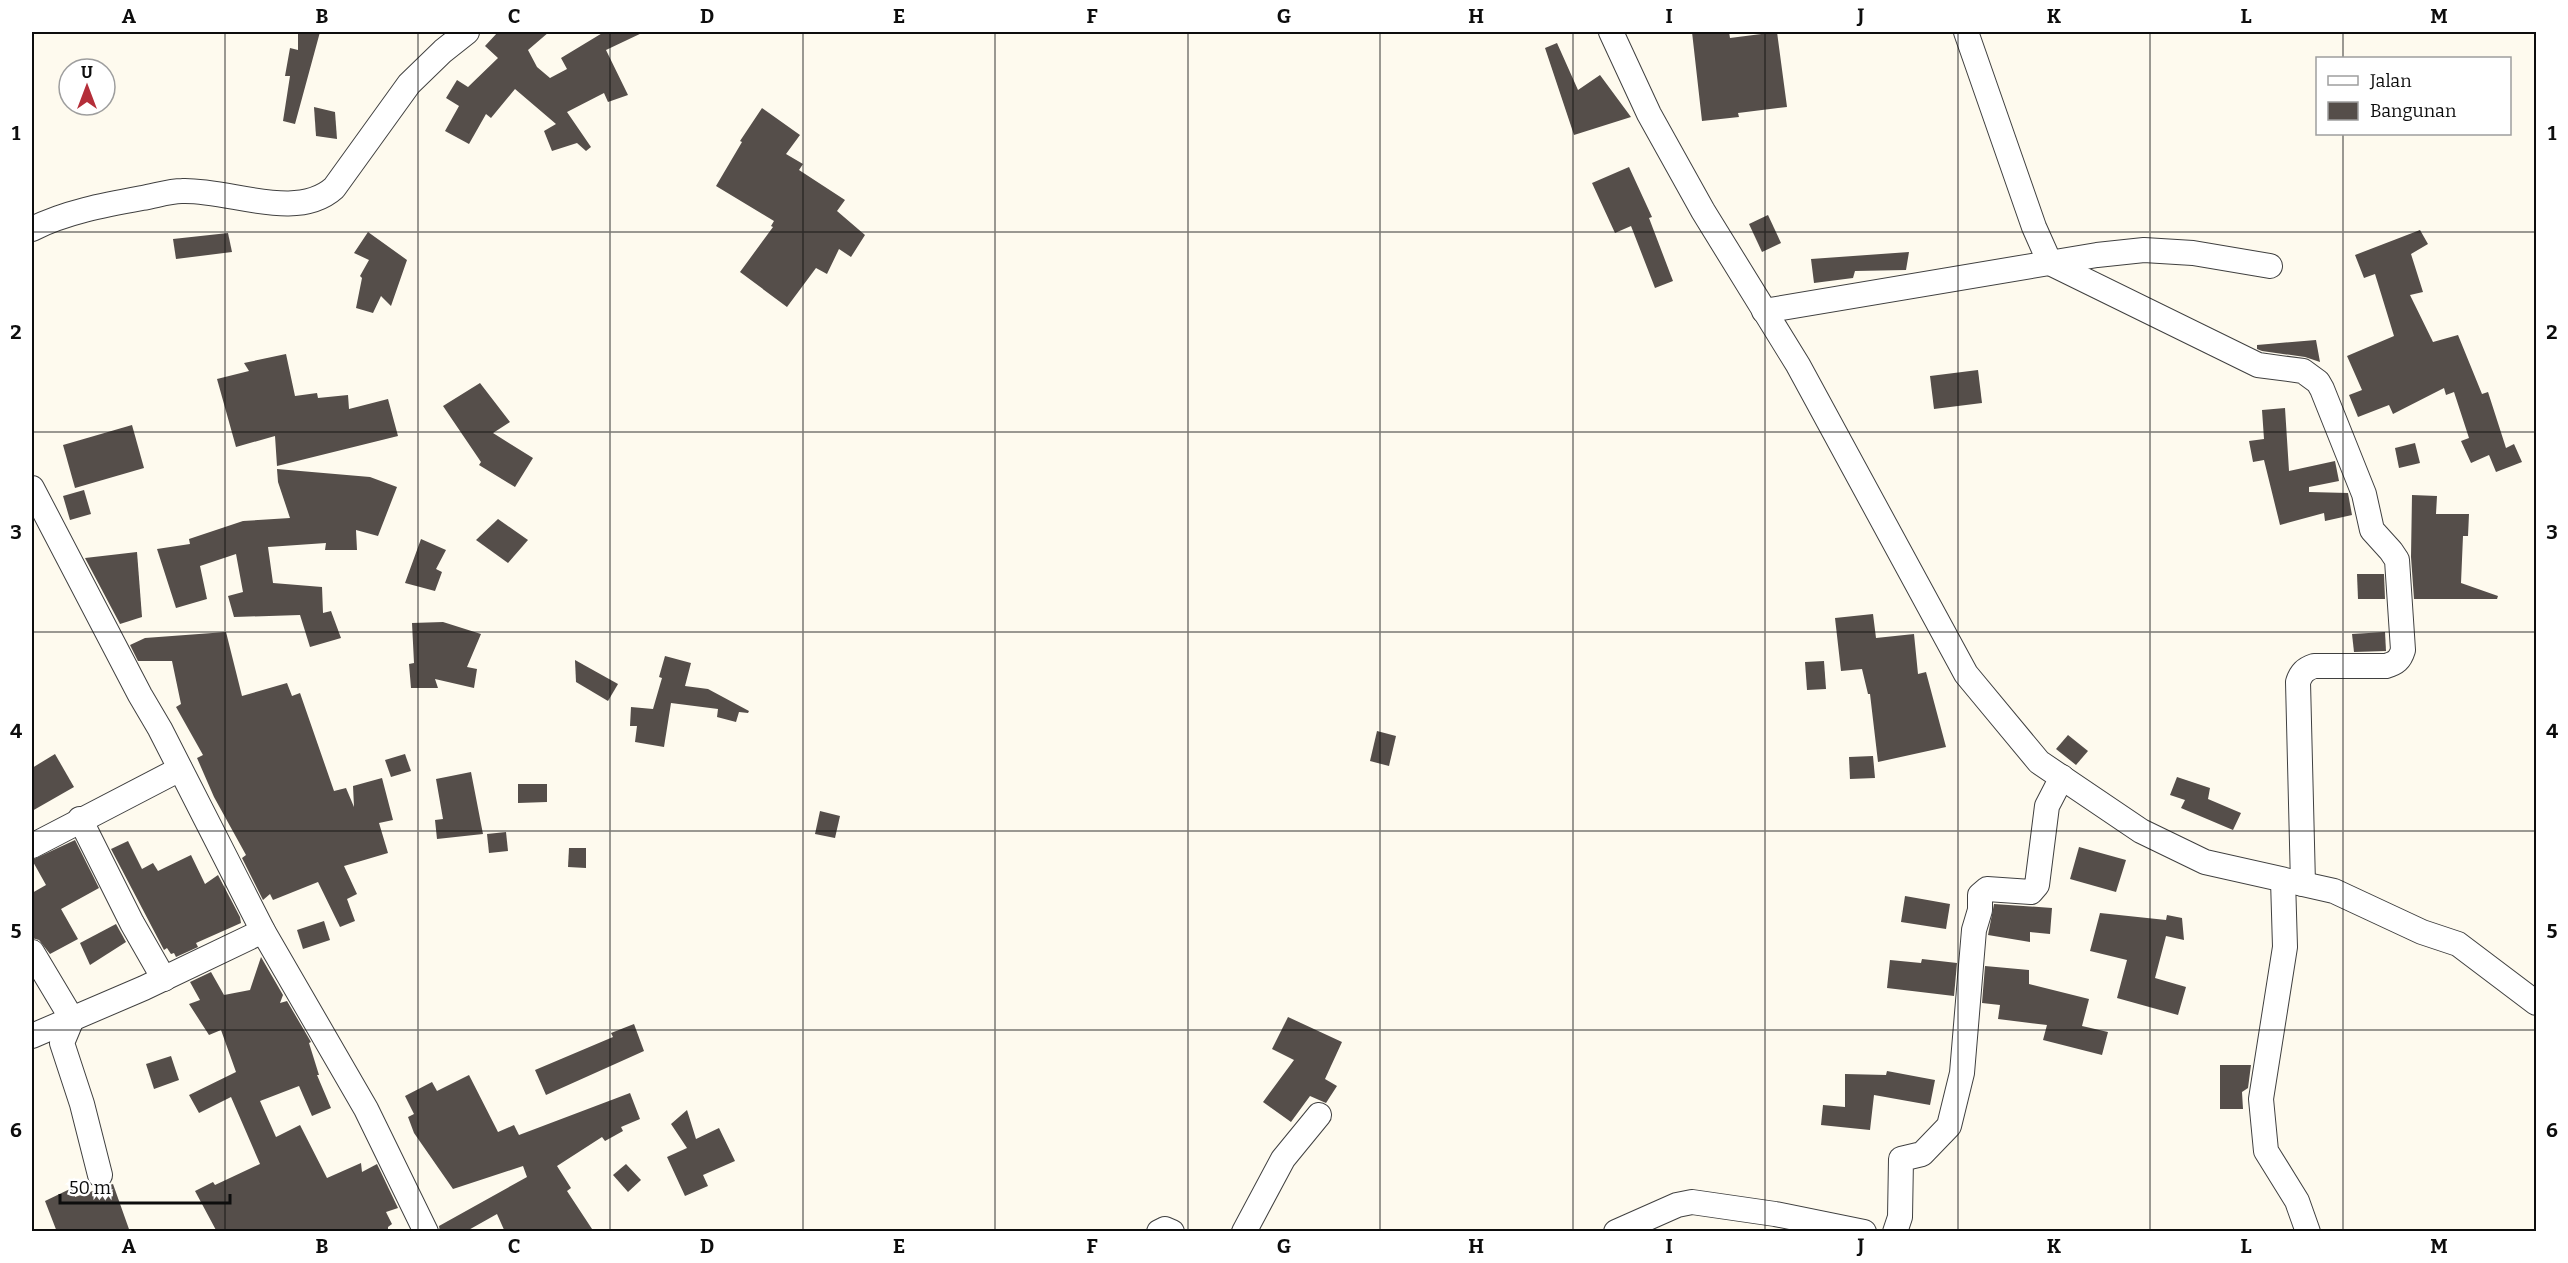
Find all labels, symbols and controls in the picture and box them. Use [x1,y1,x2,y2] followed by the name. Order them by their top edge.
[122,4,137,28] text: A
[316,4,329,28] text: B
[508,4,520,28] text: C
[700,4,714,28] text: D
[893,4,905,28] text: E
[1086,4,1098,28] text: F
[1277,4,1291,28] text: G
[1468,4,1484,28] text: H
[1665,4,1673,28] text: I
[1857,4,1865,28] text: J
[2047,4,2062,28] text: K
[2240,4,2252,28] text: L
[2430,4,2448,28] text: M
[57,57,117,117] north arrow
[2316,57,2511,135] legend
[81,63,93,82] text: U
[2369,70,2412,92] text: Jalan
[2370,100,2457,122] text: Bangunan
[12,121,21,145] text: 1
[2548,121,2557,145] text: 1
[10,320,22,344] text: 2
[2546,320,2558,344] text: 2
[10,520,22,544] text: 3
[2546,520,2558,544] text: 3
[10,719,22,743] text: 4
[2546,719,2558,743] text: 4
[11,919,22,943] text: 5
[2547,919,2558,943] text: 5
[10,1118,22,1142] text: 6
[2546,1118,2558,1142] text: 6
[60,1167,230,1205] scale bar
[69,1177,111,1199] text: 50 m
[122,1234,137,1258] text: A
[316,1234,329,1258] text: B
[508,1234,520,1258] text: C
[700,1234,714,1258] text: D
[893,1234,905,1258] text: E
[1086,1234,1098,1258] text: F
[1277,1234,1291,1258] text: G
[1468,1234,1484,1258] text: H
[1665,1234,1673,1258] text: I
[1857,1234,1865,1258] text: J
[2047,1234,2062,1258] text: K
[2240,1234,2252,1258] text: L
[2430,1234,2448,1258] text: M

